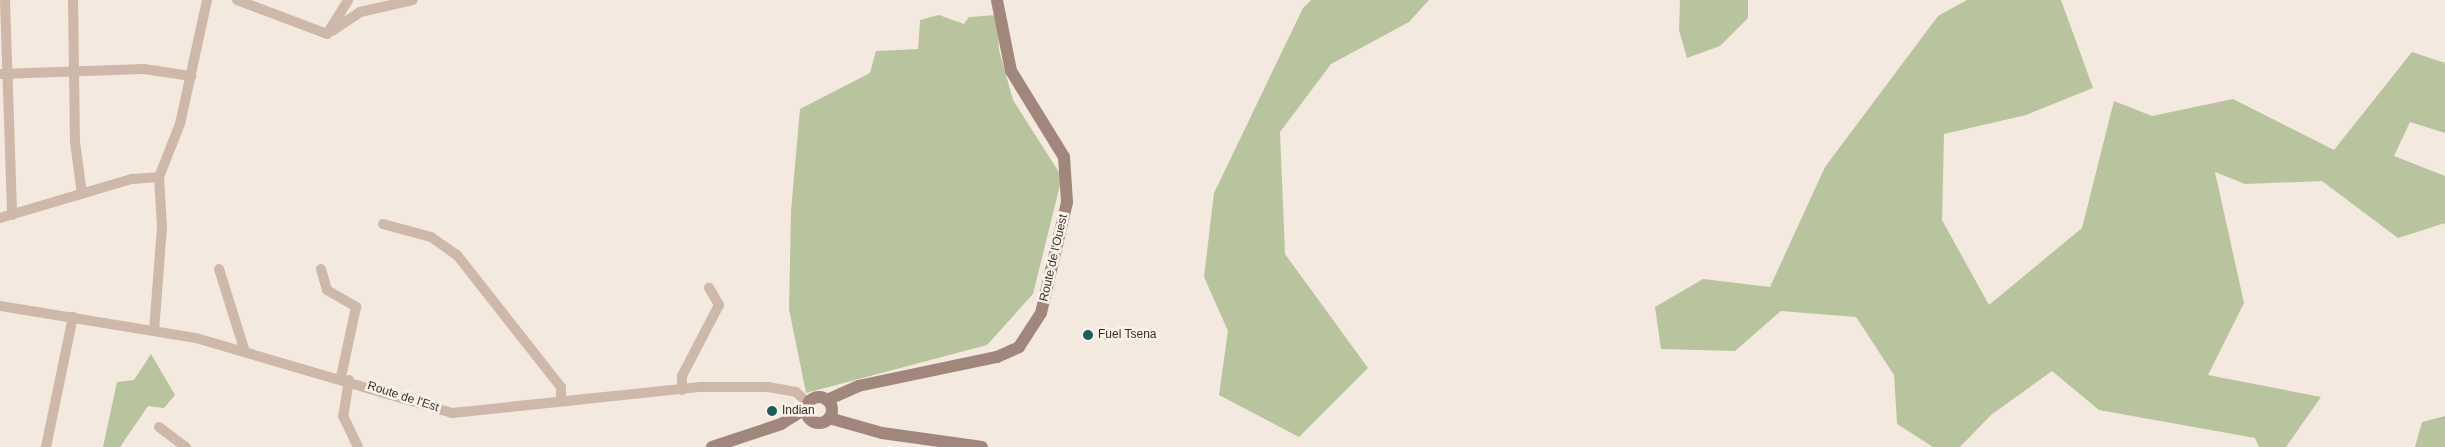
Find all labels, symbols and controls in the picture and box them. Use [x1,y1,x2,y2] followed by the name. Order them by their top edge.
[1037,213,1071,303] street label: Route de l'Ouest
[1098,328,1157,342] place label: Fuel Tsena
[1082,329,1094,341] marker: Fuel Tsena
[365,379,441,415] street label: Route de l'Est
[782,404,815,418] place label: Indian
[766,405,778,417] marker: Indian

